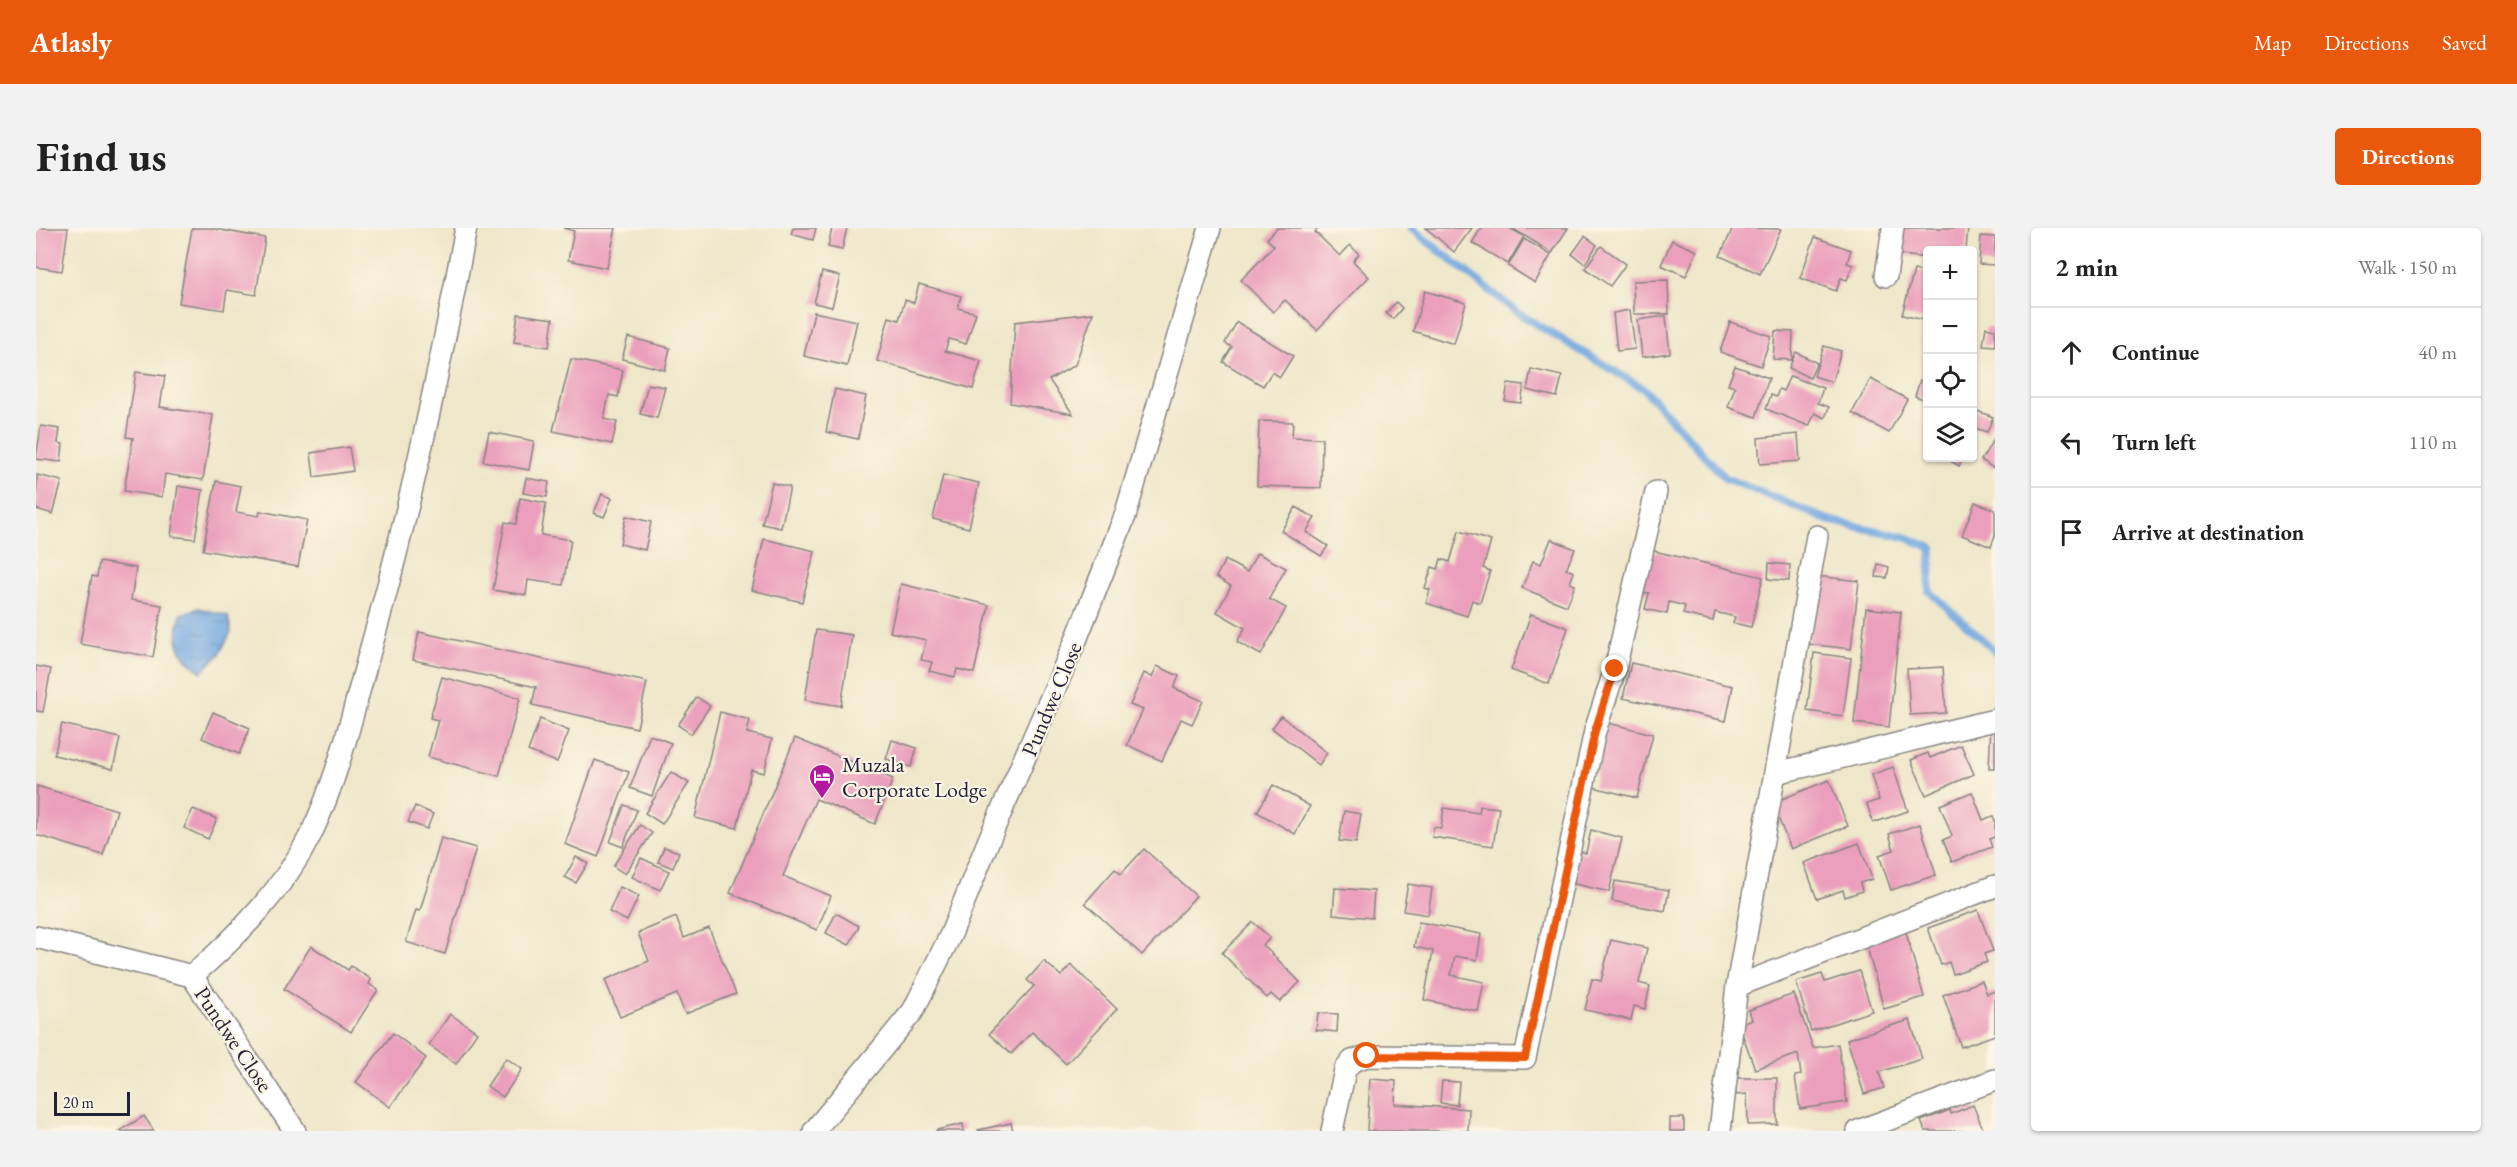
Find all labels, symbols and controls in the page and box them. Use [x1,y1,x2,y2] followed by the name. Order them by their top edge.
[30,24,112,60] text: Atlasly
[2254,29,2291,56] text: Map
[2324,29,2409,56] text: Directions
[2442,29,2487,56] text: Saved
[2335,128,2481,185] button: Directions
[36,129,167,184] text: Find us
[1923,246,1977,462] map controls
[1923,246,1977,300] button: +
[2055,250,2118,284] text: 2 min
[2358,254,2457,280] text: Walk · 150 m
[1923,300,1977,354] button: −
[2055,336,2088,369] icon: ahead
[2112,338,2199,367] text: Continue
[2418,339,2457,365] text: 40 m
[1923,354,1977,408] button: locate
[1923,408,1977,462] button: layers
[2055,426,2088,459] icon: left
[2112,428,2196,457] text: Turn left
[2409,429,2457,455] text: 110 m
[2055,516,2088,549] icon: arrive
[2112,518,2304,547] text: Arrive at destination
[1014,637,1089,761] street label: Pundwe Close
[1601,655,1627,681] route end
[842,750,988,804] place label: Muzala Corporate Lodge
[807,762,837,800] hotel icon: Muzala Corporate Lodge
[188,981,280,1098] street label: Pundwe Close
[1353,1042,1379,1068] route start
[54,1089,130,1116] scale bar
[63,1092,94,1113] text: 20 m

